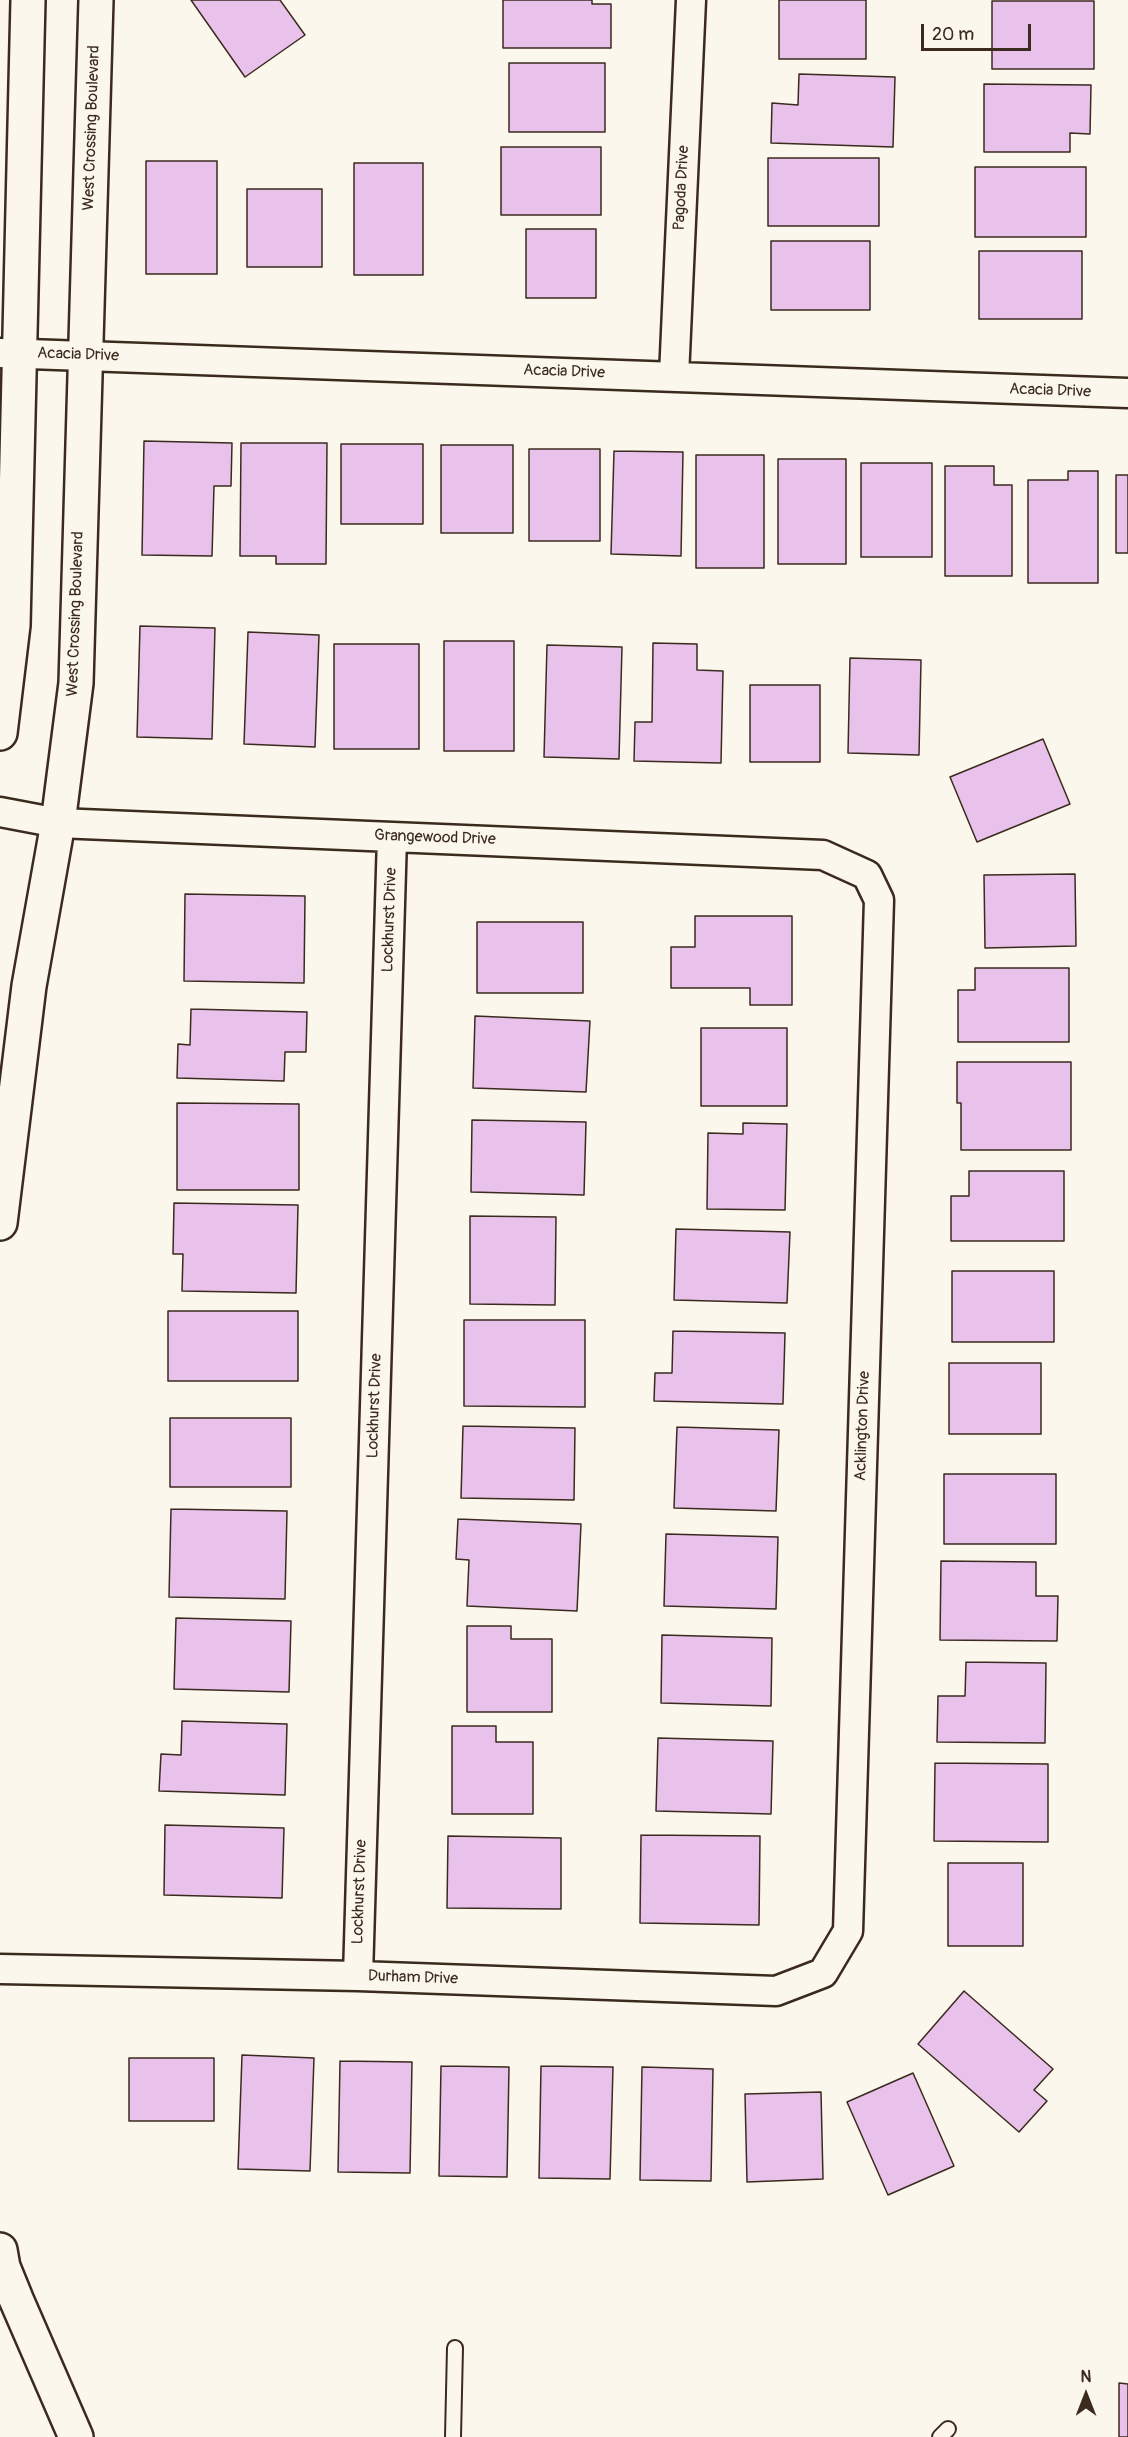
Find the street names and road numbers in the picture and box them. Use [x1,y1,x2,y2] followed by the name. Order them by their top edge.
[80,45,104,211] street label: West Crossing Boulevard
[670,145,694,231] street label: Pagoda Drive
[37,344,119,366] street label: Acacia Drive
[523,361,605,383] street label: Acacia Drive
[1009,380,1091,402] street label: Acacia Drive
[64,531,88,697] street label: West Crossing Boulevard
[374,826,496,850] street label: Grangewood Drive
[379,867,401,973] street label: Lockhurst Drive
[364,1353,386,1459] street label: Lockhurst Drive
[851,1371,875,1481] street label: Acklington Drive
[349,1839,371,1945] street label: Lockhurst Drive
[368,1967,458,1989] street label: Durham Drive

